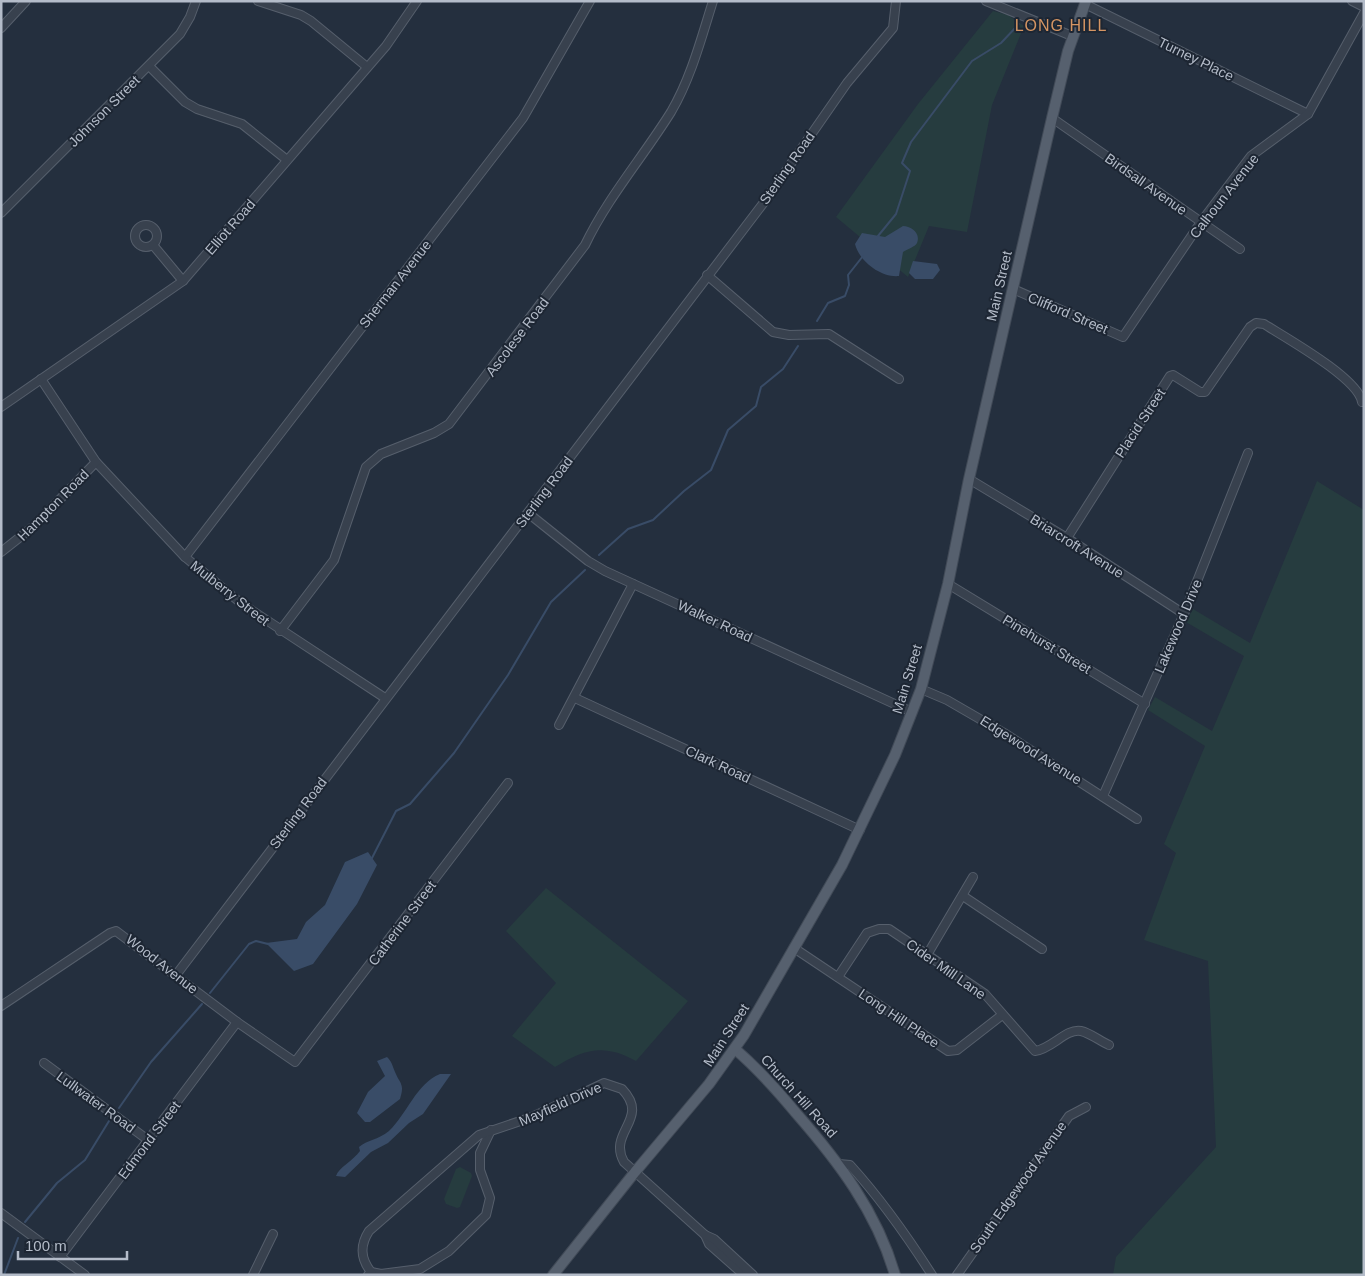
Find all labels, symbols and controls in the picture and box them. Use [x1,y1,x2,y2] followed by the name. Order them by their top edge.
[1015,17,1107,34] district label: LONG HILL
[1156,34,1237,84] street label: Turney Place
[65,72,143,150] street label: Johnson Street
[756,129,818,207] street label: Sterling Road
[1102,150,1190,218] street label: Birdsall Avenue
[1186,151,1262,241] street label: Calhoun Avenue
[202,196,258,258] street label: Elliot Road
[356,237,434,331] street label: Sherman Avenue
[983,249,1015,323] street label: Main Street
[1026,289,1110,337] street label: Clifford Street
[482,295,552,379] street label: Ascolese Road
[1112,385,1168,461] street label: Placid Street
[512,453,576,531] street label: Sterling Road
[14,466,92,544] street label: Hampton Road
[1027,511,1127,581] street label: Briarcroft Avenue
[187,557,273,629] street label: Mulberry Street
[1151,576,1205,675] street label: Lakewood Drive
[675,597,755,645] street label: Walker Road
[1000,611,1094,677] street label: Pinehurst Street
[889,642,925,716] street label: Main Street
[977,712,1085,788] street label: Edgewood Avenue
[683,742,753,786] street label: Clark Road
[266,774,330,852] street label: Sterling Road
[365,877,439,969] street label: Catherine Street
[123,931,201,997] street label: Wood Avenue
[903,936,989,1002] street label: Cider Mill Lane
[856,985,942,1051] street label: Long Hill Place
[700,1001,752,1069] street label: Main Street
[758,1051,840,1141] street label: Church Hill Road
[54,1068,138,1136] street label: Lullwater Road
[516,1079,604,1129] street label: Mayfield Drive
[115,1098,184,1182] street label: Edmond Street
[966,1118,1070,1256] street label: South Edgewood Avenue
[18,1228,126,1260] scale bar
[25,1237,67,1254] text: 100 m

